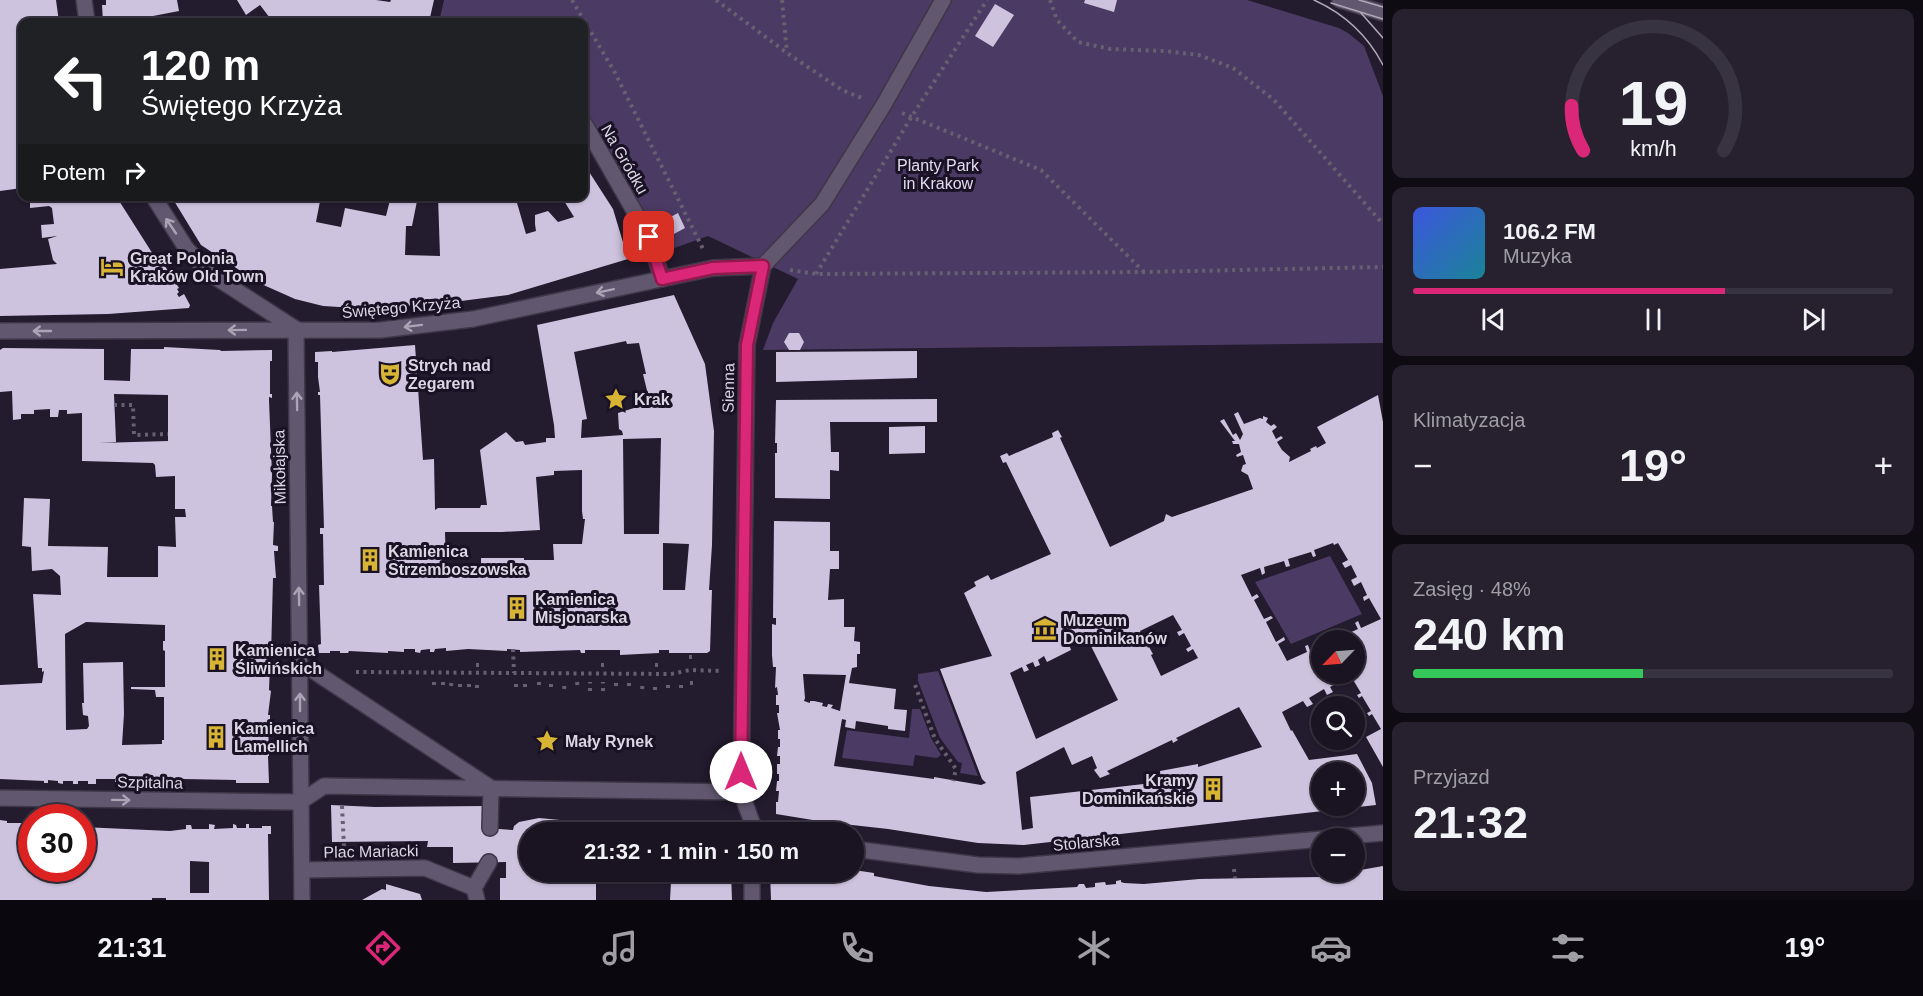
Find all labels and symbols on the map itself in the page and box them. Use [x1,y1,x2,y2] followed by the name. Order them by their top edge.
[598,121,651,197] street label: Na Gródku
[897,157,980,192] park label: Planty Park in Krakow
[623,211,674,262] pin
[165,218,178,235] one-way arrow
[130,250,264,285] place label: Great Polonia Kraków Old Town
[99,254,125,280] hotel icon: Great Polonia Kraków Old Town
[595,286,615,297] one-way arrow
[341,293,461,321] street label: Świętego Krzyża
[404,321,423,332] one-way arrow
[228,324,248,336] one-way arrow
[33,325,53,337] one-way arrow
[408,357,491,392] place label: Strych nad Zegarem
[377,361,403,387] theatre icon: Strych nad Zegarem
[720,363,737,413] street label: Sienna
[603,386,629,412] place icon: Krak
[634,391,670,408] place label: Krak
[291,392,302,412] one-way arrow
[270,429,289,504] street label: Mikołajska
[388,543,527,578] place label: Kamienica Strzemboszowska
[357,547,383,573] building icon: Kamienica Strzemboszowska
[293,587,305,607] one-way arrow
[535,591,628,626] place label: Kamienica Misjonarska
[504,595,530,621] building icon: Kamienica Misjonarska
[1063,612,1168,647] place label: Muzeum Dominikanów
[1032,616,1058,642] museum icon: Muzeum Dominikanów
[1311,630,1365,684] north arrow
[235,642,322,677] place label: Kamienica Śliwińskich
[204,646,230,672] building icon: Kamienica Śliwińskich
[294,692,306,712] one-way arrow
[234,720,314,755] place label: Kamienica Lamellich
[203,724,229,750] building icon: Kamienica Lamellich
[534,728,560,754] place icon: Mały Rynek
[565,733,653,750] place label: Mały Rynek
[709,740,773,804] position arrow
[1082,772,1195,807] place label: Kramy Dominikańskie
[117,773,183,792] street label: Szpitalna
[1200,776,1226,802] building icon: Kramy Dominikańskie
[111,794,131,806] one-way arrow
[18,804,96,882] speed limit sign: 30
[1052,831,1120,854] street label: Stolarska
[323,842,419,861] street label: Plac Mariacki

